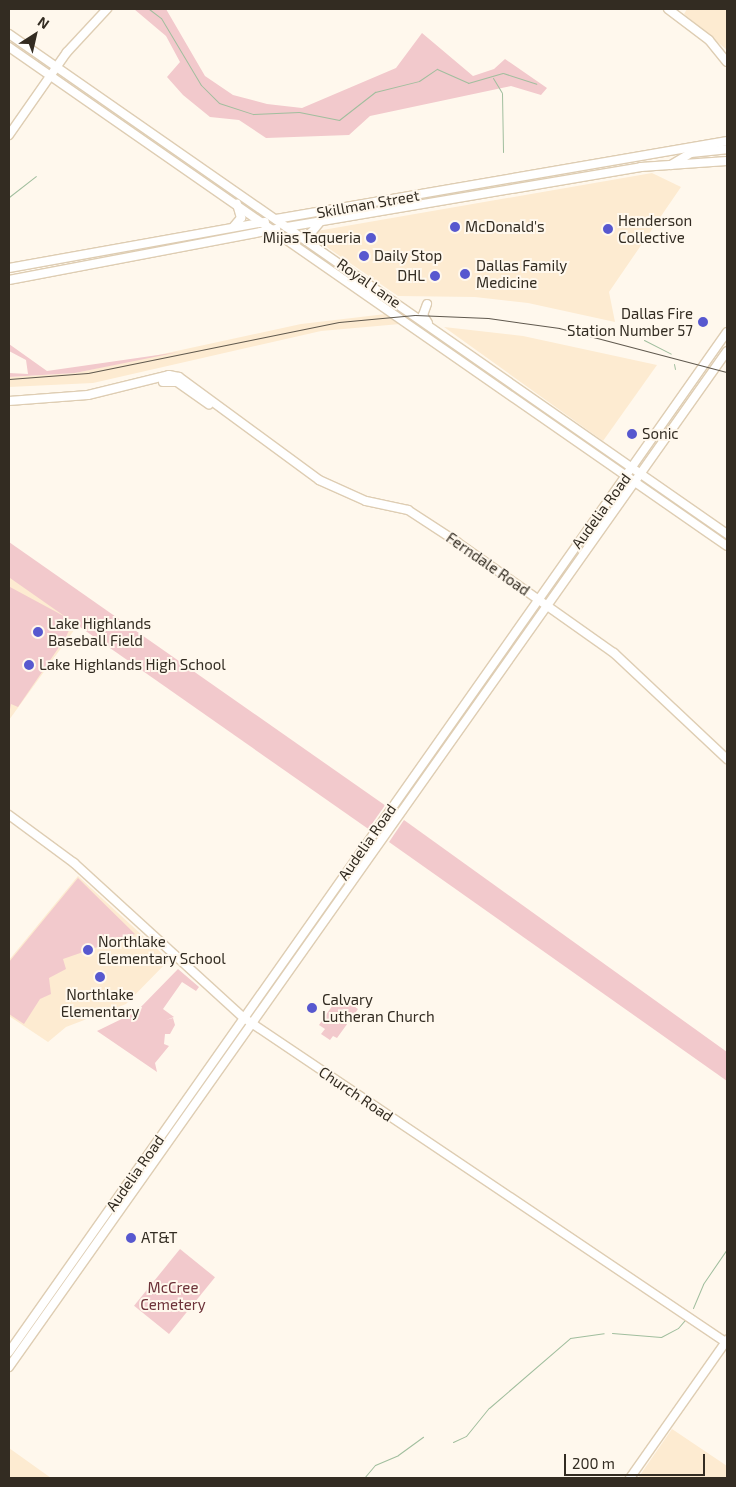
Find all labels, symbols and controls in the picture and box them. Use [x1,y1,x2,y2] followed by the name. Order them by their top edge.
[10,10,60,60] north arrow
[35,12,53,32] text: N
[315,186,421,222] street label: Skillman Street
[618,211,692,246] place label: Henderson Collective
[465,218,545,236] place label: McDonald's
[449,221,461,233] marker: McDonald's
[602,223,614,235] marker: Henderson Collective
[263,229,361,247] place label: Mijas Taqueria
[365,232,377,244] marker: Mijas Taqueria
[374,247,443,265] place label: Daily Stop
[358,250,370,262] marker: Daily Stop
[333,254,405,312] street label: Royal Lane
[476,256,567,291] place label: Dallas Family Medicine
[397,267,425,285] place label: DHL
[458,267,472,281] marker: Dallas Family Medicine
[429,270,441,282] marker: DHL
[567,304,693,339] place label: Dallas Fire Station Number 57
[697,316,709,328] marker: Dallas Fire Station Number 57
[642,425,679,443] place label: Sonic
[626,428,638,440] marker: Sonic
[568,470,634,552] street label: Audelia Road
[443,529,533,599] street label: Ferndale Road
[48,614,151,649] place label: Lake Highlands Baseball Field
[32,626,44,638] marker: Lake Highlands Baseball Field
[39,656,226,674] place label: Lake Highlands High School
[23,659,35,671] marker: Lake Highlands High School
[334,800,400,884] street label: Audelia Road
[98,932,226,967] place label: Northlake Elementary School
[82,944,94,956] marker: Northlake Elementary School
[94,971,106,983] marker: Northlake Elementary
[61,985,139,1020] place label: Northlake Elementary
[322,990,435,1025] place label: Calvary Lutheran Church
[306,1002,318,1014] marker: Calvary Lutheran Church
[315,1063,397,1125] street label: Church Road
[102,1131,168,1215] street label: Audelia Road
[141,1229,178,1247] place label: AT&T
[125,1232,137,1244] marker: AT&T
[140,1278,206,1313] park label: McCree Cemetery
[566,1444,707,1476] scale bar
[572,1454,615,1472] text: 200 m

